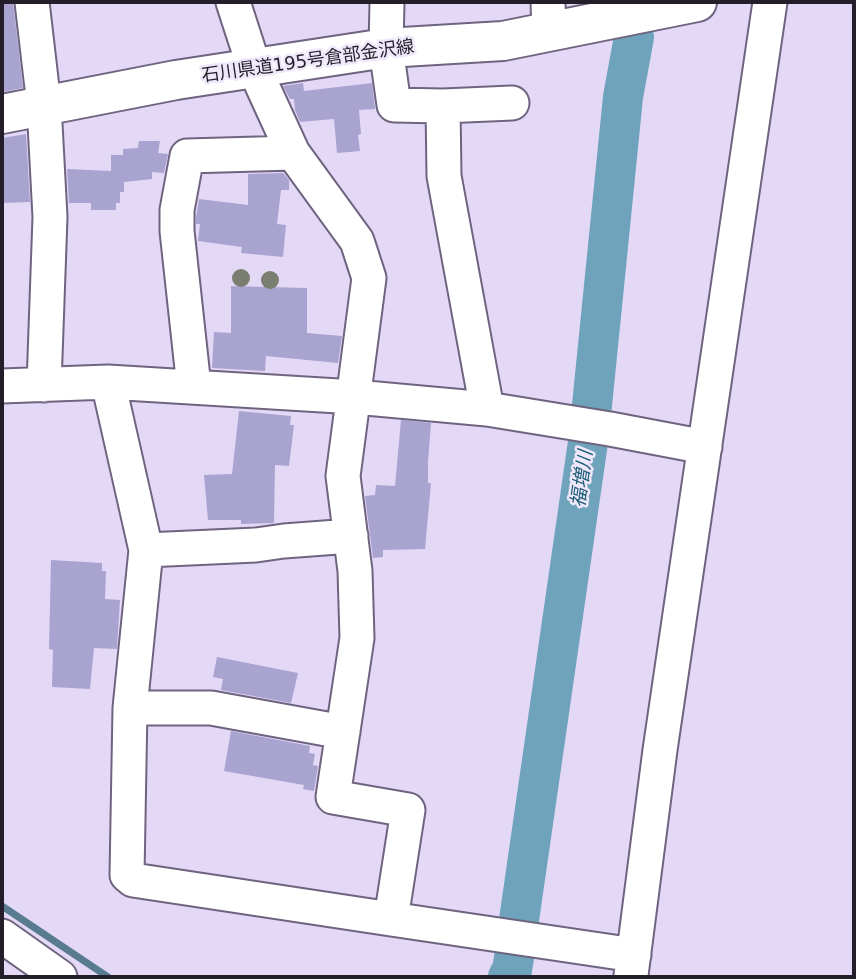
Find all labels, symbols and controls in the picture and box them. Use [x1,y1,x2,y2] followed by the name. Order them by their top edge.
[200,36,416,88] street label: 石川県道195号倉部金沢線
[568,449,598,509] water label: 福増川

